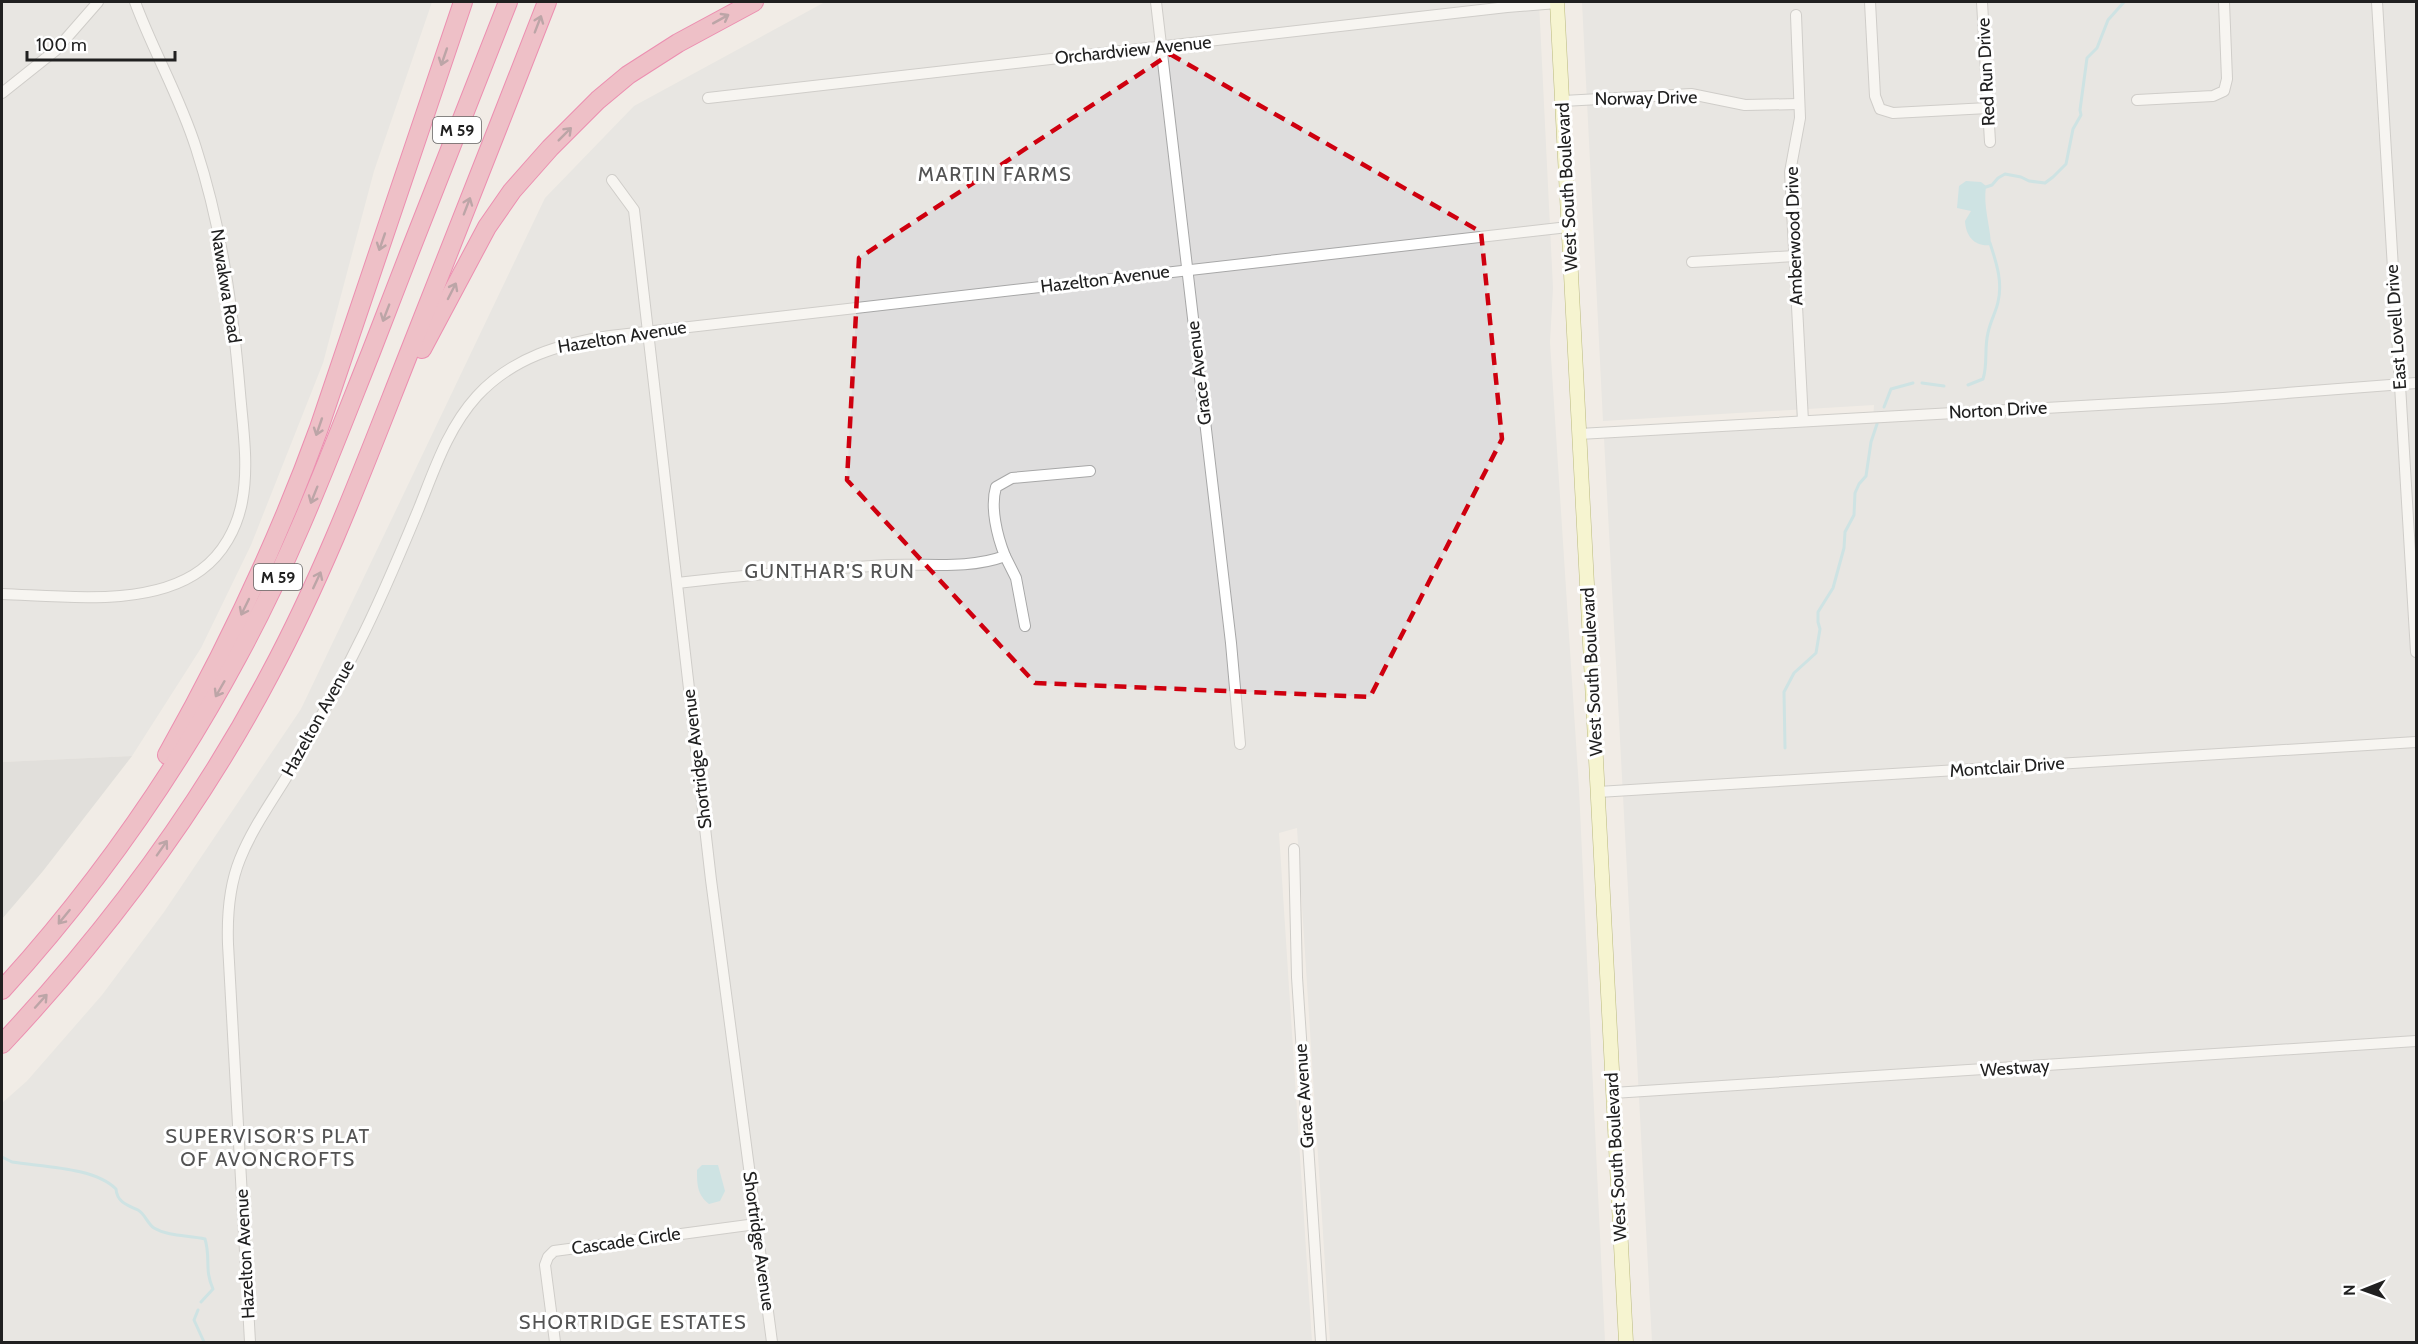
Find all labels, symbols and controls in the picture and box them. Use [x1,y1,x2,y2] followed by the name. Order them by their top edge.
[712,13,730,24] one-way arrow
[533,15,544,34] one-way arrow
[1972,17,2000,127] street label: Red Run Drive
[27,24,176,62] scale bar
[1054,31,1212,69] street label: Orchardview Avenue
[36,34,87,56] text: 100 m
[438,47,449,66] one-way arrow
[1594,86,1698,110] street label: Norway Drive
[1552,102,1582,272] street label: West South Boulevard
[433,117,481,143] road number: M 59
[557,126,572,141] one-way arrow
[918,162,1072,186] district label: MARTIN FARMS
[1781,166,1807,306] street label: Amberwood Drive
[462,197,473,216] one-way arrow
[206,227,246,345] street label: Nawakwa Road
[375,232,386,251] one-way arrow
[1039,260,1171,298] street label: Hazelton Avenue
[2381,264,2411,390] street label: East Lovell Drive
[446,283,458,300] one-way arrow
[380,303,391,322] one-way arrow
[556,316,688,358] street label: Hazelton Avenue
[1182,320,1216,426] street label: Grace Avenue
[1948,396,2048,424] street label: Norton Drive
[313,417,324,435] one-way arrow
[308,485,319,503] one-way arrow
[745,559,915,583] district label: GUNTHAR'S RUN
[254,564,302,590] road number: M 59
[312,571,324,589] one-way arrow
[1577,587,1607,757] street label: West South Boulevard
[238,597,250,615] one-way arrow
[277,656,359,780] street label: Hazelton Avenue
[214,680,226,697] one-way arrow
[678,688,716,830] street label: Shortridge Avenue
[1949,752,2065,782] street label: Montclair Drive
[156,841,168,857] one-way arrow
[57,909,71,924] one-way arrow
[34,994,48,1009] one-way arrow
[1289,1043,1319,1149] street label: Grace Avenue
[1980,1055,2050,1081] street label: Westway
[1601,1072,1631,1242] street label: West South Boulevard
[165,1124,371,1171] district label: SUPERVISOR'S PLAT OF AVONCROFTS
[738,1170,780,1312] street label: Shortridge Avenue
[231,1189,259,1319] street label: Hazelton Avenue
[570,1222,682,1260] street label: Cascade Circle
[2334,1260,2394,1320] north arrow
[2340,1284,2359,1296] text: N
[519,1310,747,1334] district label: SHORTRIDGE ESTATES

